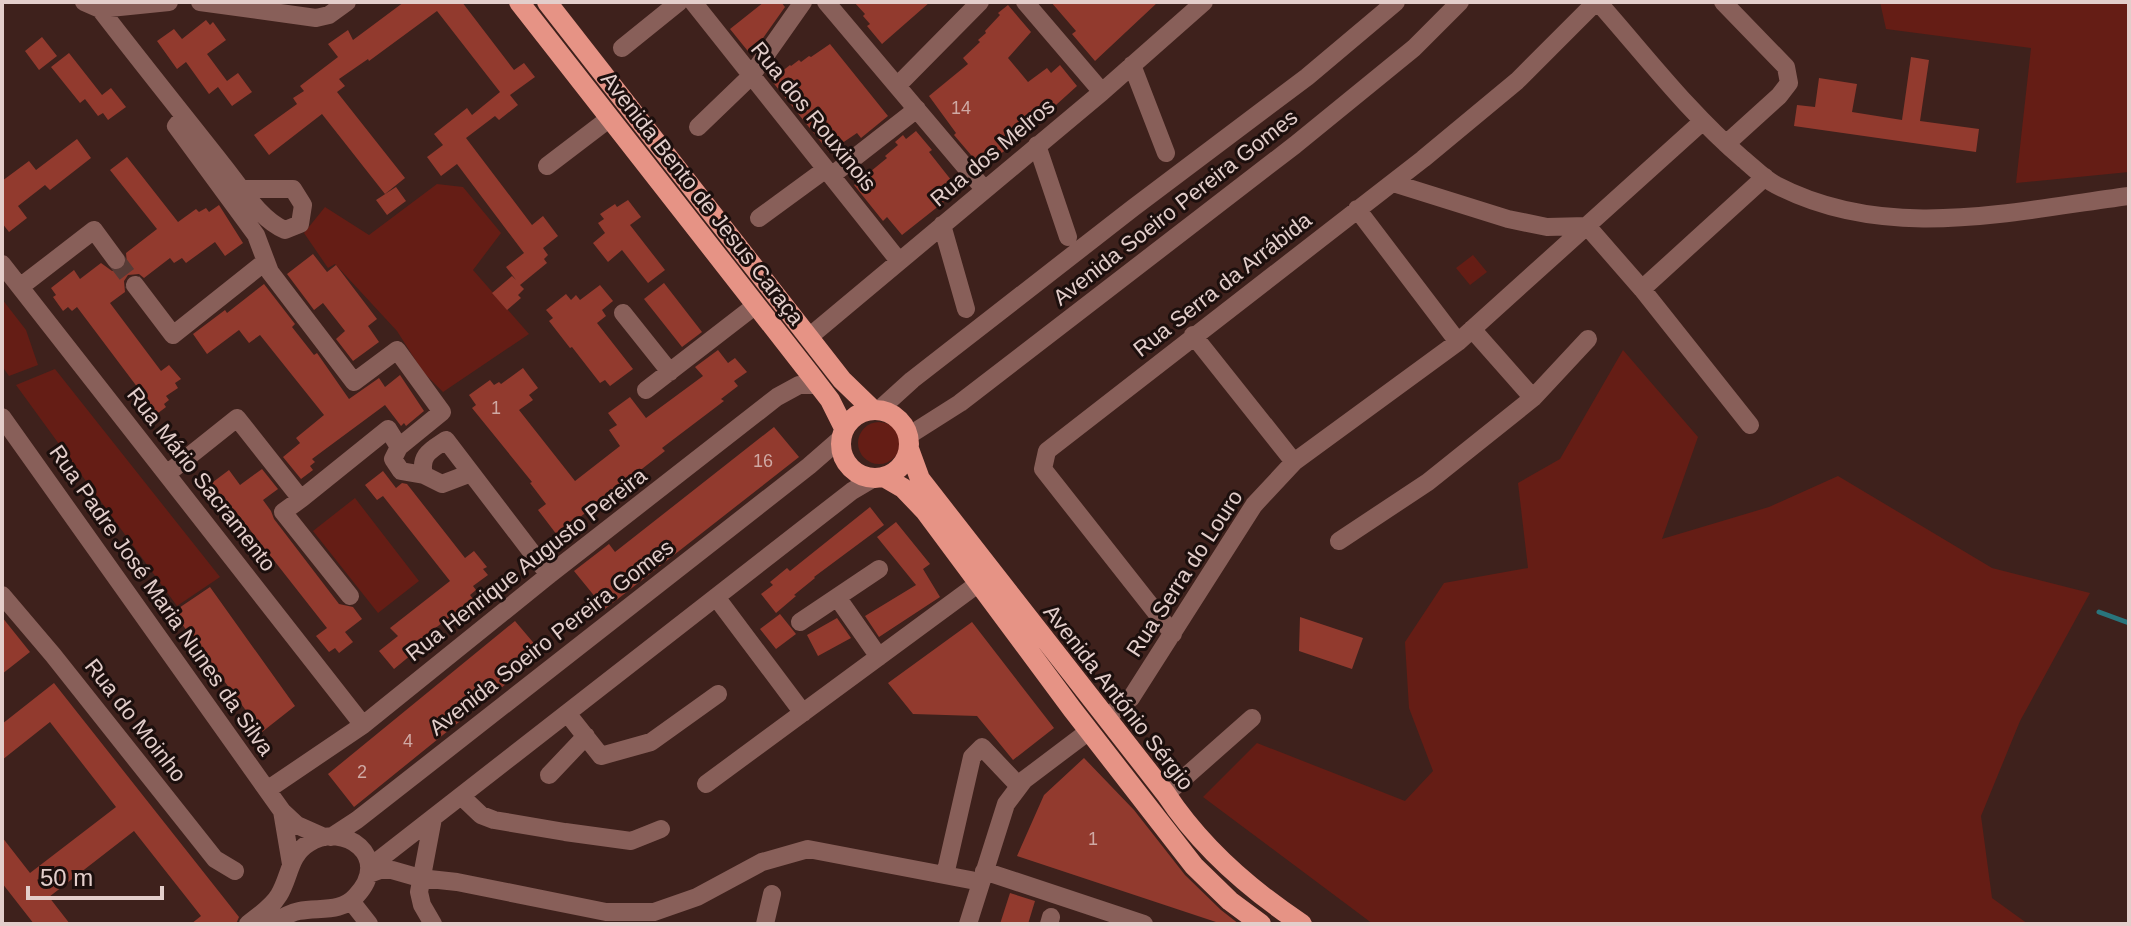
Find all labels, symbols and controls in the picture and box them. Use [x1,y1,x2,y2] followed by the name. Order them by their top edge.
[746,37,881,196] street label: Rua dos Rouxinois
[596,67,810,330] street label: Avenida Bento de Jesus Caraça
[925,93,1059,211] street label: Rua dos Melros
[951,98,971,118] house number: 14
[1048,104,1302,310] street label: Avenida Soeiro Pereira Gomes
[1128,207,1317,362] street label: Rua Serra da Arrábida
[122,382,281,576] street label: Rua Mário Sacramento
[491,398,501,418] house number: 1
[44,440,279,761] street label: Rua Padre José Maria Nunes da Silva
[753,451,773,471] house number: 16
[401,462,652,666] street label: Rua Henrique Augusto Pereira
[1121,485,1248,661] street label: Rua Serra do Louro
[424,534,678,740] street label: Avenida Soeiro Pereira Gomes
[1038,600,1199,795] street label: Avenida António Sérgio
[80,654,191,787] street label: Rua do Moinho
[403,731,413,751] house number: 4
[357,762,367,782] house number: 2
[1088,829,1098,849] house number: 1
[28,850,162,900] scale bar
[40,864,93,891] text: 50 m

